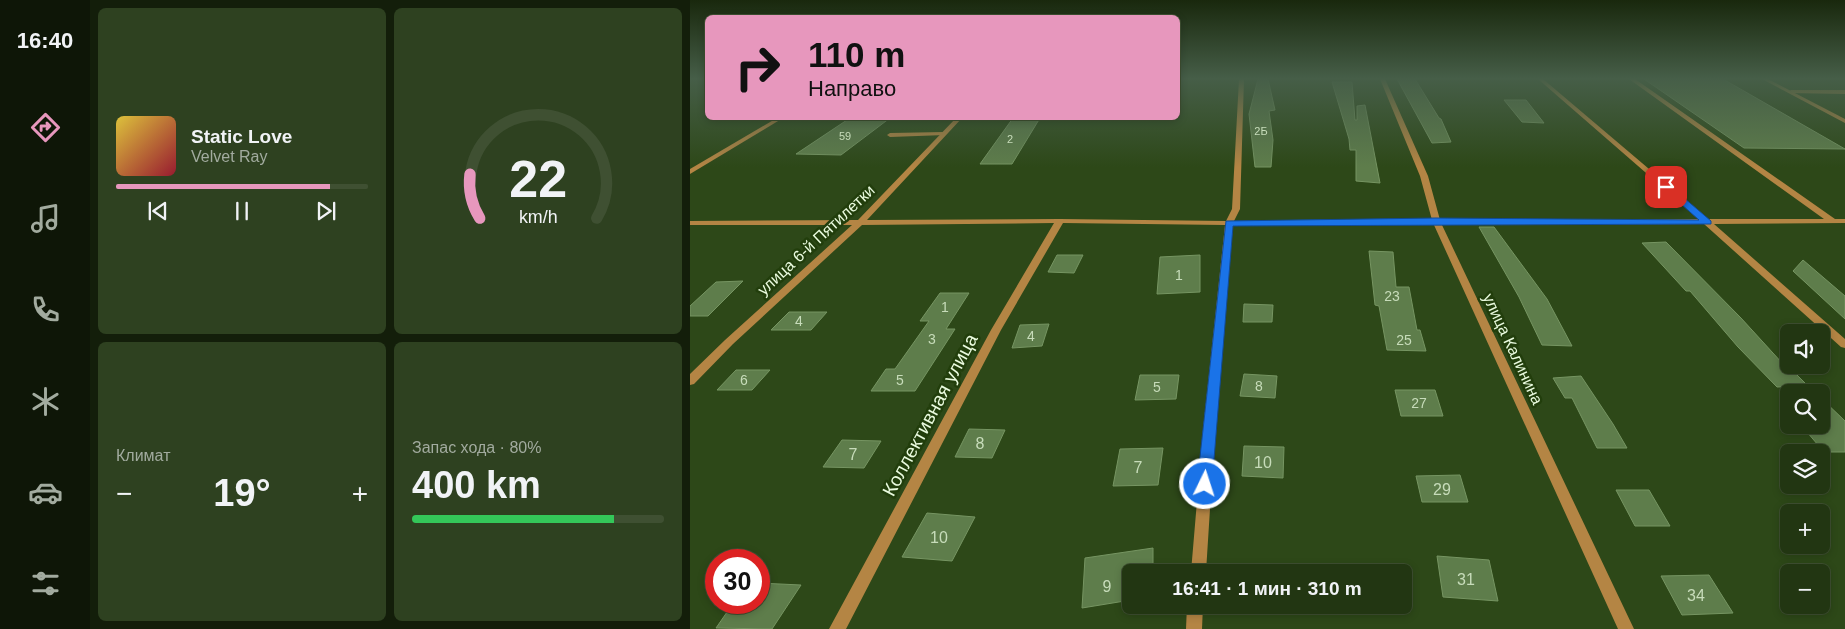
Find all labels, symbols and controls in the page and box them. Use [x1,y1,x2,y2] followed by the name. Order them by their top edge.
[17,28,73,53] text: 16:40
[725,35,790,100] icon: right
[808,35,905,74] text: 110 m
[808,76,896,101] text: Направо
[28,110,63,145] icon: directions
[1254,125,1268,137] house number: 2Б
[191,126,292,147] text: Static Love
[839,130,851,142] house number: 59
[1007,133,1013,145] house number: 2
[191,148,267,165] text: Velvet Ray
[509,150,567,208] text: 22
[1645,166,1687,208] pin
[1652,173,1680,201] icon: arrive
[754,181,878,299] street label: улица 6-й Пятилетки
[144,197,172,225] icon: previous
[228,197,256,225] icon: pause
[312,197,340,225] icon: next
[28,201,63,236] icon: music
[519,207,557,227] text: km/h
[1175,267,1183,283] house number: 1
[1384,288,1400,304] house number: 23
[1480,291,1546,407] street label: улица Калинина
[28,292,63,327] icon: phone
[941,299,949,315] house number: 1
[795,313,803,329] house number: 4
[1780,324,1830,614] map controls
[1780,324,1830,374] button: sound
[1027,328,1035,344] house number: 4
[878,330,982,500] street label: Коллективная улица
[928,331,936,347] house number: 3
[1396,332,1412,348] house number: 25
[740,372,748,388] house number: 6
[896,372,904,388] house number: 5
[1255,378,1263,394] house number: 8
[1153,379,1161,395] house number: 5
[28,384,63,419] icon: climate
[1780,384,1830,434] button: search
[1411,395,1427,411] house number: 27
[976,435,985,452] house number: 8
[412,439,541,456] text: Запас хода · 80%
[1780,444,1830,494] button: layers
[849,446,858,463] house number: 7
[116,447,170,464] text: Климат
[1254,454,1272,471] house number: 10
[1178,457,1230,509] position arrow
[1134,459,1143,476] house number: 7
[412,464,541,506] text: 400 km
[213,472,271,514] text: 19°
[28,475,63,510] icon: car
[116,478,132,509] text: −
[352,478,368,509] text: +
[1433,481,1451,498] house number: 29
[1780,504,1830,554] button: +
[930,529,948,546] house number: 10
[705,549,770,614] speed limit sign: 30
[1780,564,1830,614] button: −
[28,566,63,601] icon: filters
[1457,571,1475,588] house number: 31
[1103,578,1112,595] house number: 9
[1172,578,1362,599] text: 16:41 · 1 мин · 310 m
[1687,587,1705,604] house number: 34

